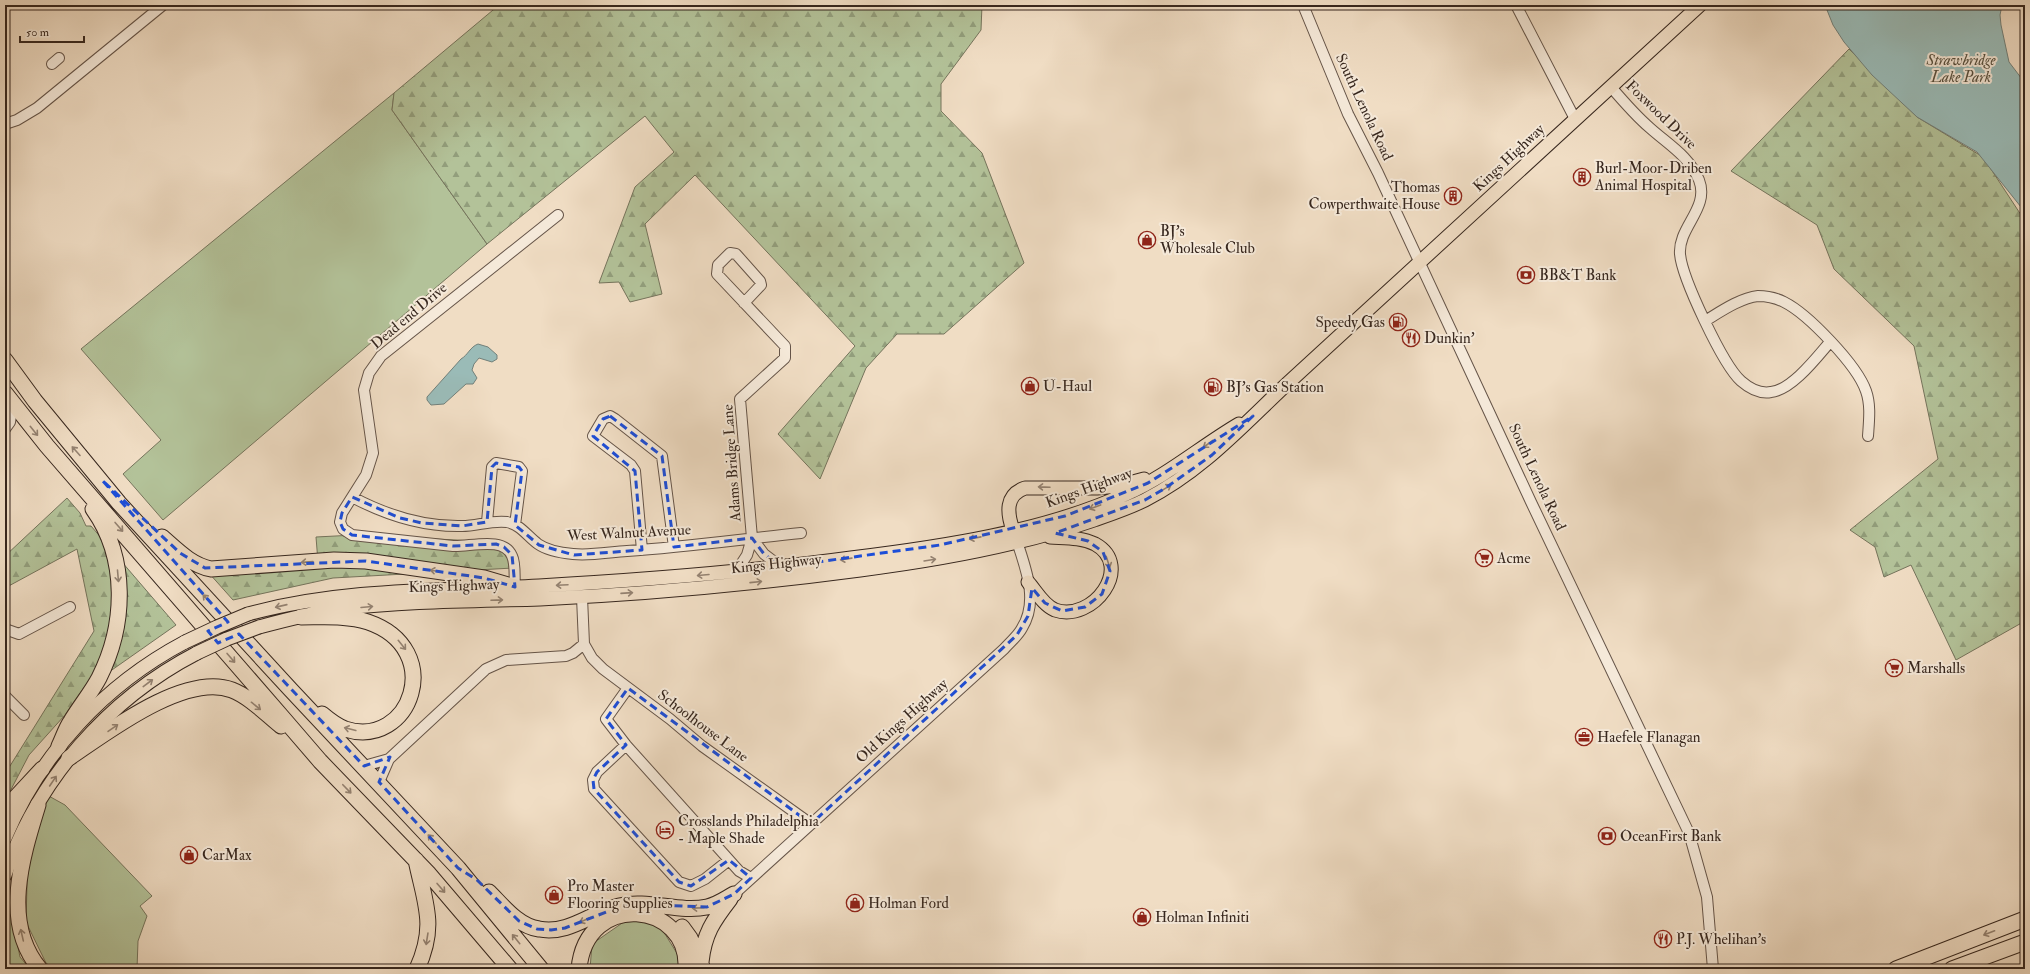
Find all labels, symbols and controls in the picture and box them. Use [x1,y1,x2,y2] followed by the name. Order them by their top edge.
[20,18,84,44] scale bar
[26,25,50,40] text: 50 m
[1331,51,1397,164] street label: South Lenola Road
[1925,51,1997,87] park label: Strawbridge Lake Park
[1622,76,1700,154] street label: Foxwood Drive
[1469,120,1549,196] street label: Kings Highway
[1594,159,1712,196] place label: Burl-Moor-Driben Animal Hospital
[1572,167,1592,187] building icon: Burl-Moor-Driben Animal Hospital
[1309,178,1440,215] place label: Thomas Cowperthwaite House
[1443,186,1463,206] building icon: Thomas Cowperthwaite House
[1159,222,1255,258] place label: BJ's Wholesale Club
[1137,230,1157,250] shop icon: BJ's Wholesale Club
[1516,265,1536,285] bank icon: BB&T Bank
[1539,266,1616,285] place label: BB&T Bank
[367,278,451,354] street label: Dead end Drive
[1388,312,1408,332] fuel station icon: Speedy Gas
[1315,313,1385,333] place label: Speedy Gas
[1401,328,1421,348] restaurant icon: Dunkin'
[1424,329,1475,348] place label: Dunkin'
[1020,376,1040,396] shop icon: U-Haul
[1043,377,1092,396] place label: U-Haul
[1203,377,1223,397] fuel station icon: BJ's Gas Station
[1226,378,1324,398] place label: BJ's Gas Station
[718,404,746,523] street label: Adams Bridge Lane
[1504,421,1570,534] street label: South Lenola Road
[30,425,39,436] one-way arrow
[1202,440,1213,448] one-way arrow
[72,446,81,456] one-way arrow
[1043,463,1135,512] street label: Kings Highway
[1038,483,1051,491] one-way arrow
[1160,483,1172,491] one-way arrow
[1089,503,1101,511] one-way arrow
[566,520,691,546] street label: West Walnut Avenue
[114,522,123,532] one-way arrow
[969,535,982,543] one-way arrow
[1474,548,1494,568] supermarket icon: Acme
[1496,549,1530,568] place label: Acme
[730,550,823,578] street label: Kings Highway
[840,555,853,563] one-way arrow
[924,556,937,564] one-way arrow
[1105,556,1112,569] one-way arrow
[301,559,314,566] one-way arrow
[430,567,443,575] one-way arrow
[115,569,122,582] one-way arrow
[697,571,710,578] one-way arrow
[408,575,500,597] street label: Kings Highway
[749,579,762,586] one-way arrow
[556,581,569,588] one-way arrow
[620,590,633,597] one-way arrow
[203,594,212,605] one-way arrow
[490,597,503,604] one-way arrow
[275,603,288,611] one-way arrow
[360,603,373,610] one-way arrow
[398,640,406,651] one-way arrow
[227,653,236,663] one-way arrow
[1884,658,1904,678] supermarket icon: Marshalls
[1907,659,1965,678] place label: Marshalls
[852,674,952,767] street label: Old Kings Highway
[142,679,153,687] one-way arrow
[654,686,752,766] street label: Schoolhouse Lane
[251,702,262,711] one-way arrow
[107,724,118,732] one-way arrow
[344,725,357,733] one-way arrow
[1574,727,1594,747] office icon: Haefele Flanagan
[1597,728,1701,747] place label: Haefele Flanagan
[49,776,57,787] one-way arrow
[343,784,352,794] one-way arrow
[678,812,820,849] place label: Crosslands Philadelphia - Maple Shade
[655,820,675,840] hotel icon: Crosslands Philadelphia - Maple Shade
[1597,826,1617,846] bank icon: OceanFirst Bank
[1620,827,1721,846] place label: OceanFirst Bank
[427,834,437,844] one-way arrow
[179,845,199,865] shop icon: CarMax
[202,846,252,865] place label: CarMax
[567,877,673,914] place label: Pro Master Flooring Supplies
[437,883,446,894] one-way arrow
[544,885,564,905] shop icon: Pro Master Flooring Supplies
[845,893,865,913] shop icon: Holman Ford
[868,894,950,913] place label: Holman Ford
[692,904,705,912] one-way arrow
[1132,907,1152,927] shop icon: Holman Infiniti
[1155,908,1249,927] place label: Holman Infiniti
[579,917,591,924] one-way arrow
[18,928,26,941] one-way arrow
[1653,929,1673,949] restaurant icon: P.J. Whelihan's
[1676,930,1766,950] place label: P.J. Whelihan's
[1983,930,1995,938] one-way arrow
[423,932,431,945] one-way arrow
[512,933,521,944] one-way arrow

